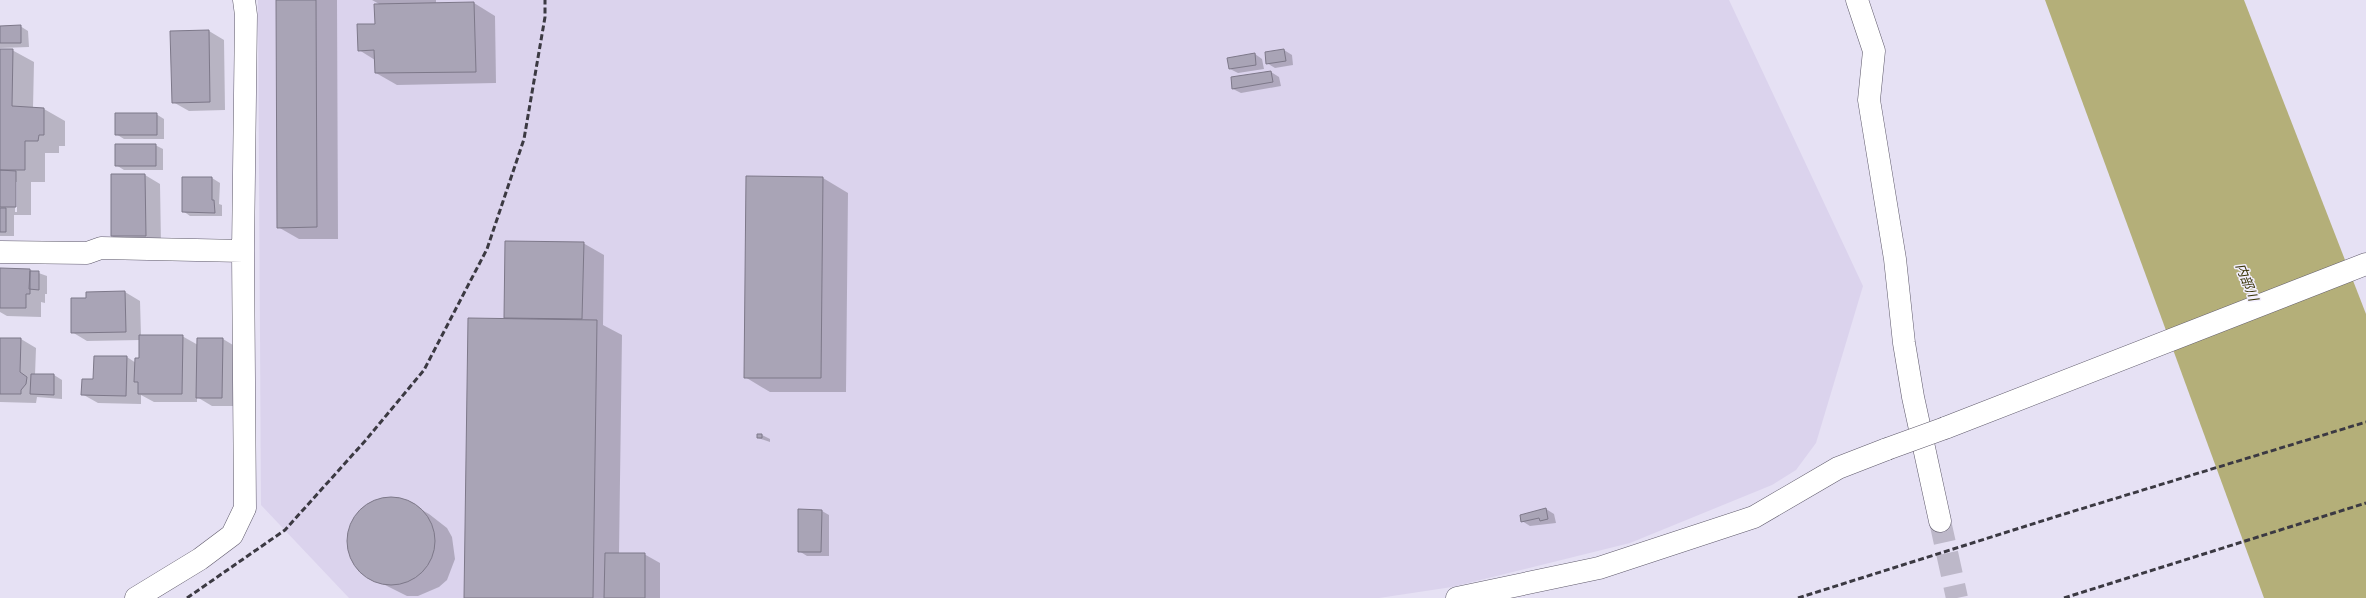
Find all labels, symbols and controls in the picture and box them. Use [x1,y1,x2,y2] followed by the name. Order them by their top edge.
[2233,261,2262,305] water label: 内部川

